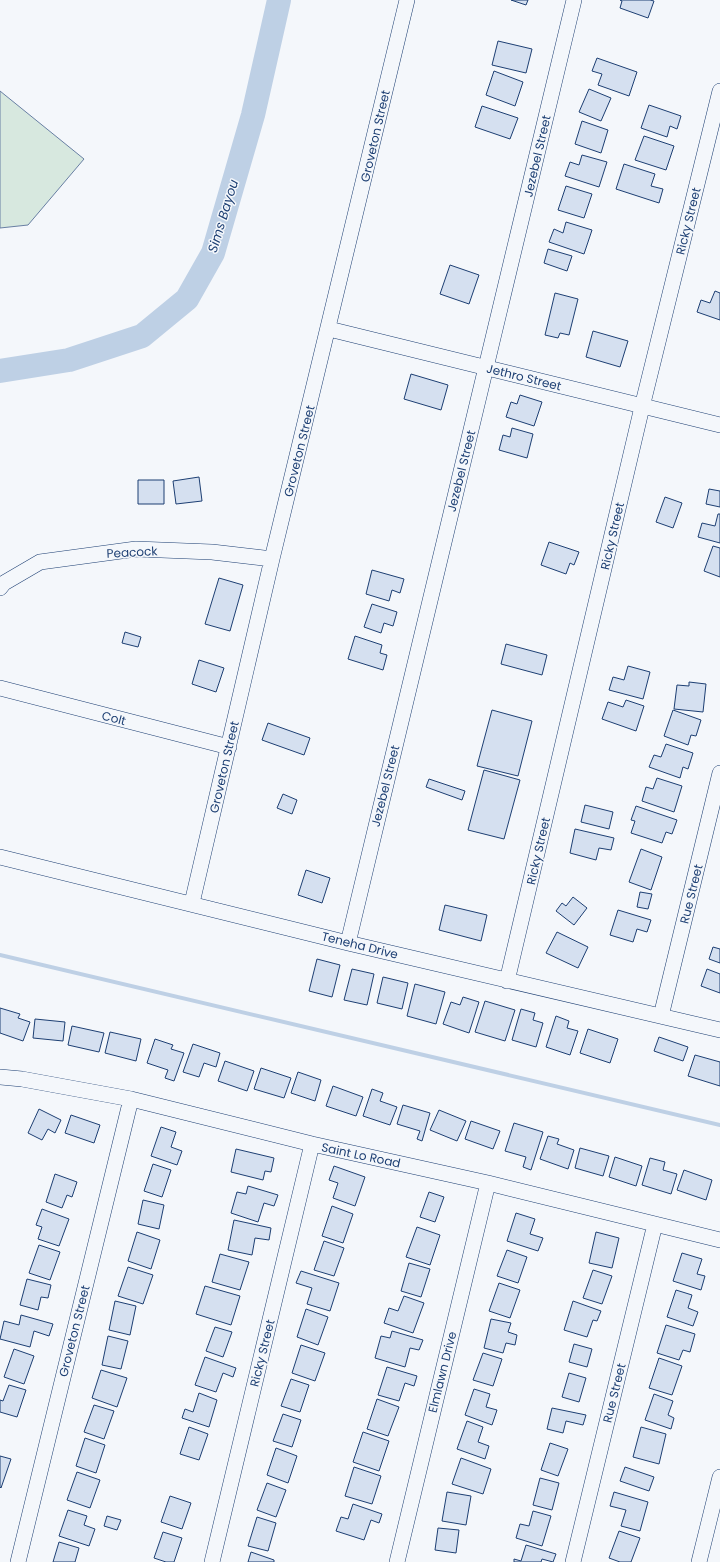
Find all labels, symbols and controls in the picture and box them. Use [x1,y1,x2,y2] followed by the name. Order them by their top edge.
[356,88,394,184] street label: Groveton Street
[519,113,555,199] street label: Jezebel Street
[203,177,243,255] water label: Sims Bayou
[671,186,705,256] street label: Ricky Street
[485,360,563,394] street label: Jethro Street
[279,403,319,499] street label: Groveton Street
[443,428,479,514] street label: Jezebel Street
[596,501,628,571] street label: Ricky Street
[106,542,159,562] street label: Peacock
[100,707,128,729] street label: Colt
[205,719,243,815] street label: Groveton Street
[367,743,403,829] street label: Jezebel Street
[522,816,554,886] street label: Ricky Street
[675,862,707,926] street label: Rue Street
[320,927,400,963] street label: Teneha Drive
[320,1138,402,1172] street label: Saint Lo Road
[54,1283,94,1379] street label: Groveton Street
[245,1318,279,1388] street label: Ricky Street
[424,1330,460,1414] street label: Elmlawn Drive
[598,1361,630,1425] street label: Rue Street

